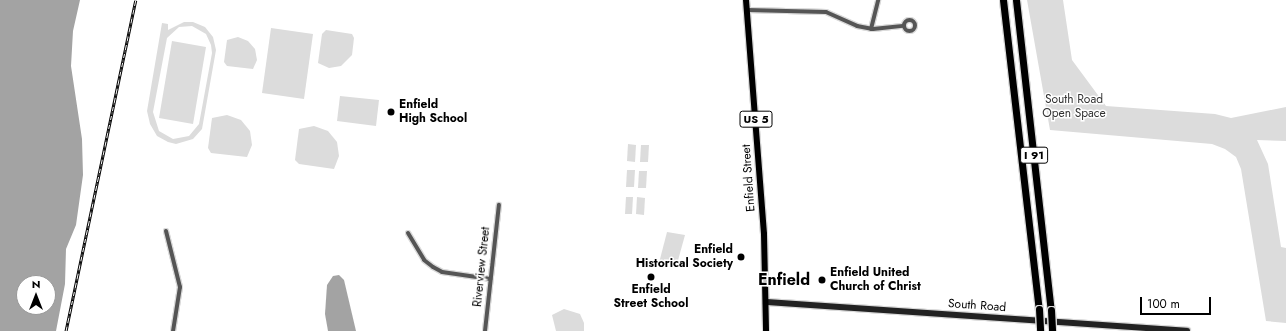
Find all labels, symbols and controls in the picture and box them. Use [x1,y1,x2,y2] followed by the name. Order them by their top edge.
[1042,93,1106,121] park label: South Road Open Space
[399,98,467,126] place label: Enfield High School
[386,107,396,117] marker: Enfield High School
[739,110,773,128] road number: US 5
[739,144,759,212] street label: Enfield Street
[1020,146,1048,164] road number: I 91
[471,226,493,308] street label: Riverview Street
[636,243,733,271] place label: Enfield Historical Society
[736,252,746,262] marker: Enfield Historical Society
[830,266,921,294] place label: Enfield United Church of Christ
[758,270,810,290] district label: Enfield
[646,272,656,282] marker: Enfield Street School
[16,275,56,315] north arrow
[817,275,827,285] marker: Enfield United Church of Christ
[32,276,40,292] text: N
[614,283,688,311] place label: Enfield Street School
[1142,289,1213,315] scale bar
[1147,295,1180,313] text: 100 m
[948,297,1006,315] street label: South Road

